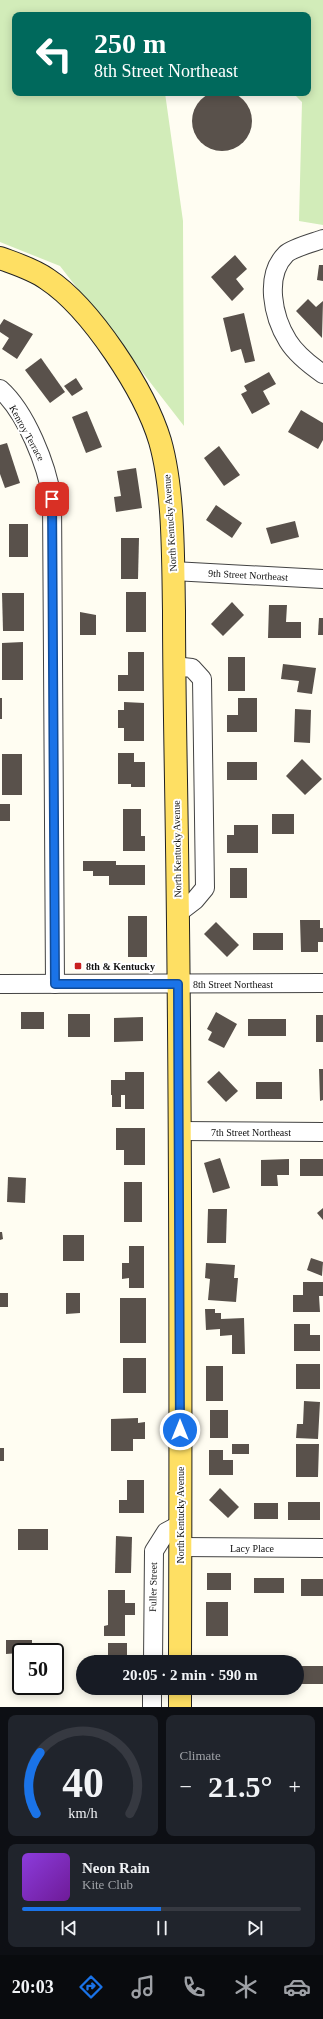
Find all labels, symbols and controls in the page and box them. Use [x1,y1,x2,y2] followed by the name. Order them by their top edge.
[28,28,80,80] icon: left
[94,28,166,59] text: 250 m
[94,61,238,81] text: 8th Street Northeast
[7,403,47,463] street label: Kenroy Terrace
[161,474,179,572] street label: North Kentucky Avenue
[35,482,69,516] pin
[41,488,63,510] icon: arrive
[208,567,288,583] street label: 9th Street Northeast
[171,800,183,898] street label: North Kentucky Avenue
[73,961,83,971] marker: 8th & Kentucky
[86,961,155,972] place label: 8th & Kentucky
[193,979,273,990] street label: 8th Street Northeast
[211,1127,291,1138] street label: 7th Street Northeast
[159,1409,201,1451] position arrow
[175,1466,186,1564] street label: North Kentucky Avenue
[230,1543,275,1554] street label: Lacy Place
[147,1562,159,1612] street label: Fuller Street
[12,1643,64,1695] speed limit sign: 50
[123,1667,258,1683] text: 20:05 · 2 min · 590 m
[180,1748,221,1763] text: Climate
[62,1759,104,1805] text: 40
[208,1770,273,1803] text: 21.5°
[180,1774,192,1799] text: −
[289,1774,301,1799] text: +
[68,1804,97,1820] text: km/h
[82,1860,150,1876] text: Neon Rain
[82,1877,133,1892] text: Kite Club
[58,1917,80,1939] icon: previous
[151,1917,173,1939] icon: pause
[244,1917,266,1939] icon: next
[77,1973,105,2001] icon: directions
[129,1973,157,2001] icon: music
[180,1973,208,2001] icon: phone
[232,1973,260,2001] icon: climate
[283,1973,311,2001] icon: car
[12,1977,54,1997] text: 20:03

